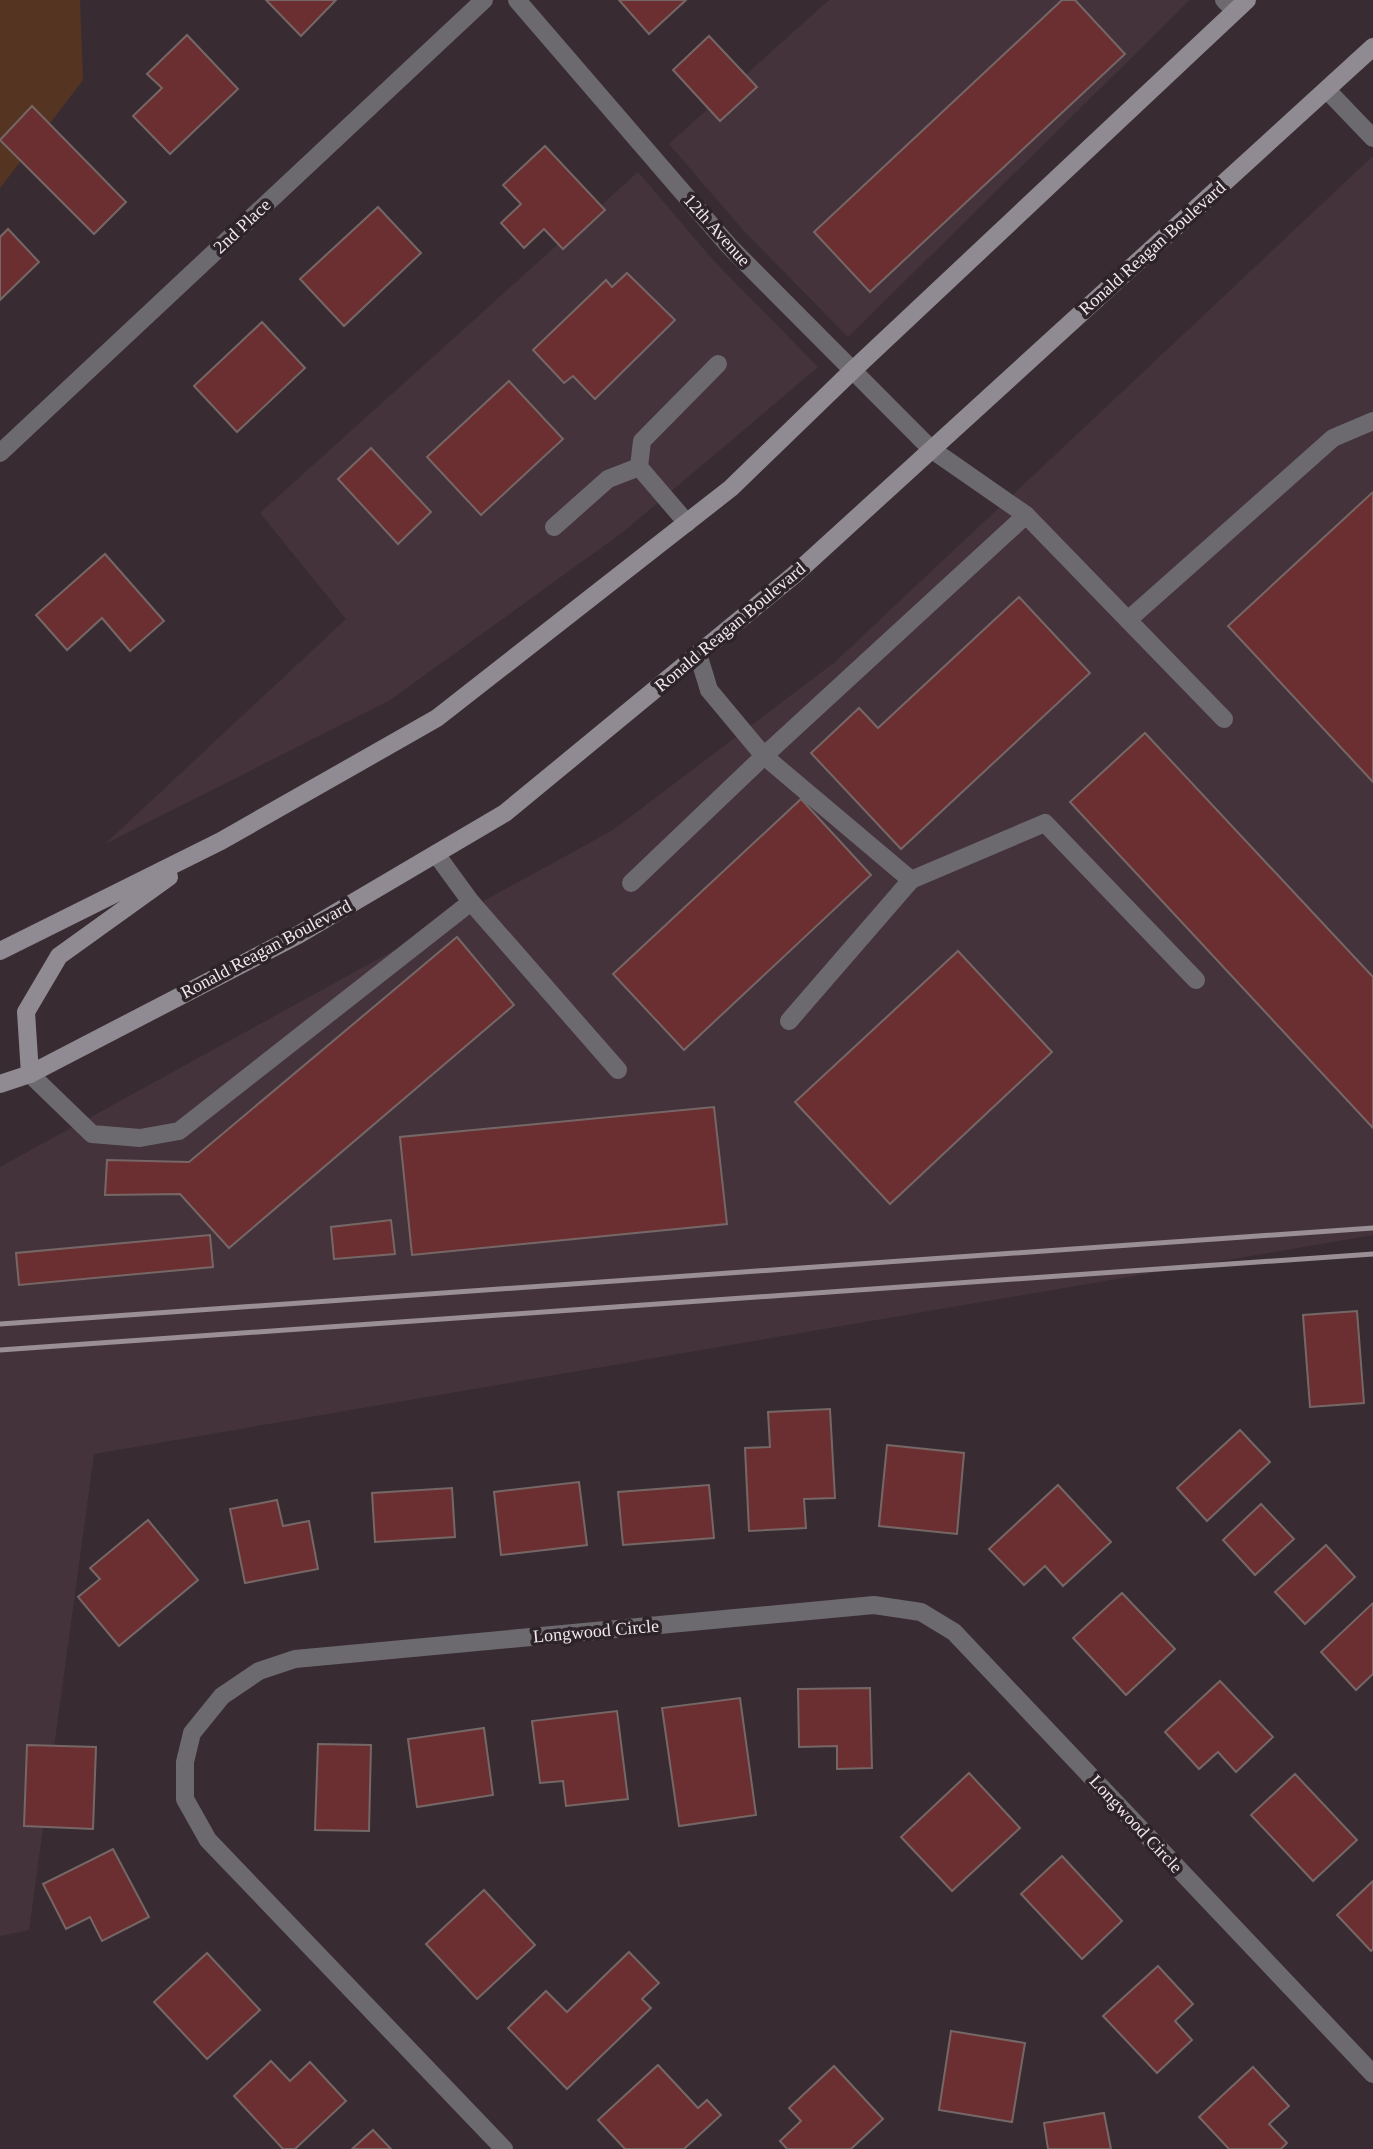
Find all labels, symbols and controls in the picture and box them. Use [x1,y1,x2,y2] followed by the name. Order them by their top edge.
[1075,177,1229,319] street label: Ronald Reagan Boulevard
[679,190,755,270] street label: 12th Avenue
[209,195,275,257] street label: 2nd Place
[651,558,809,696] street label: Ronald Reagan Boulevard
[177,896,355,1002] street label: Ronald Reagan Boulevard
[532,1616,660,1646] street label: Longwood Circle
[1086,1771,1186,1877] street label: Longwood Circle

